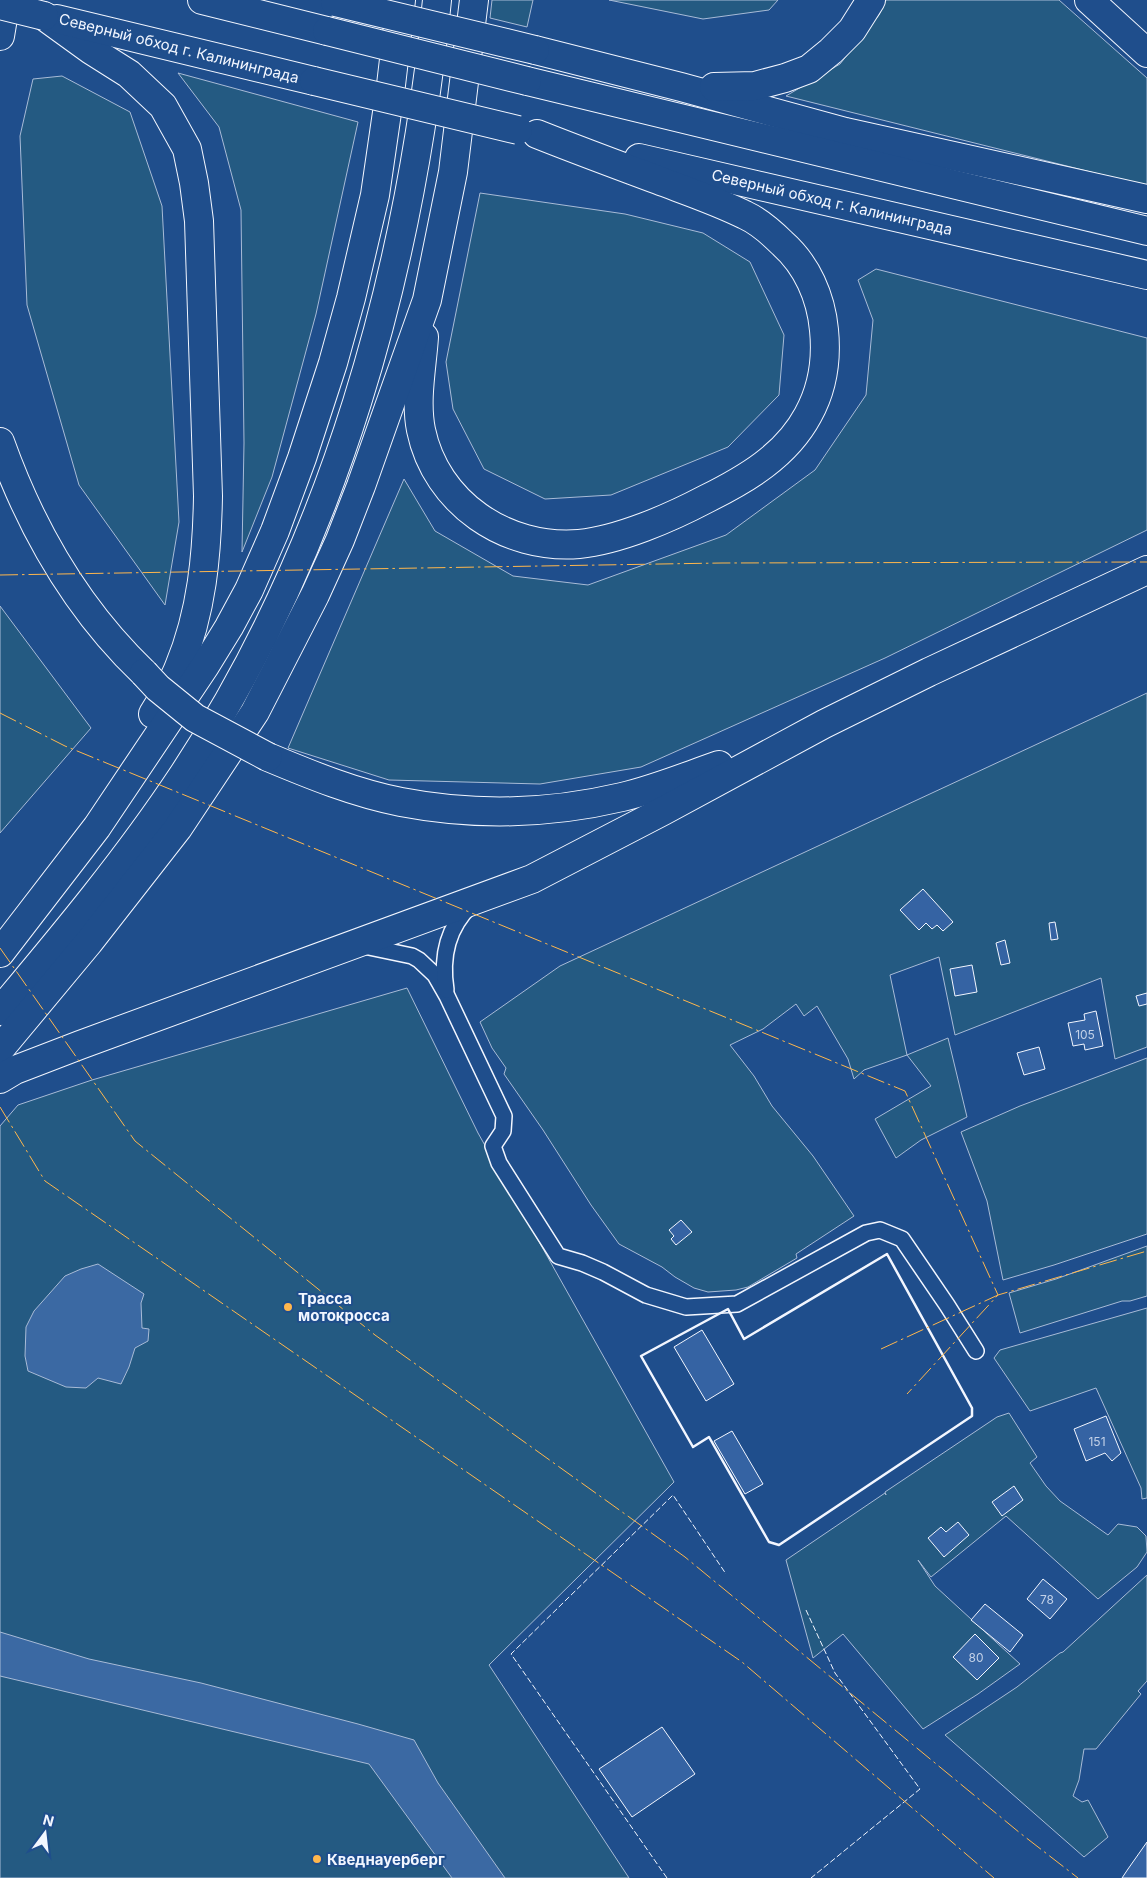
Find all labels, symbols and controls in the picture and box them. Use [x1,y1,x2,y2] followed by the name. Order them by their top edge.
[57,9,301,87] street label: Северный обход г. Калининграда
[710,165,954,239] street label: Северный обход г. Калининграда
[1075,1027,1095,1042] house number: 105
[298,1289,390,1325] place label: Трасса мотокросса
[282,1301,294,1313] marker: Трасса мотокросса
[1088,1434,1106,1449] house number: 151
[1040,1592,1054,1607] house number: 78
[969,1650,984,1665] house number: 80
[20,1808,70,1858] north arrow
[41,1810,56,1830] text: N
[327,1850,445,1869] place label: Кведнауерберг
[311,1853,323,1865] marker: Кведнауерберг

